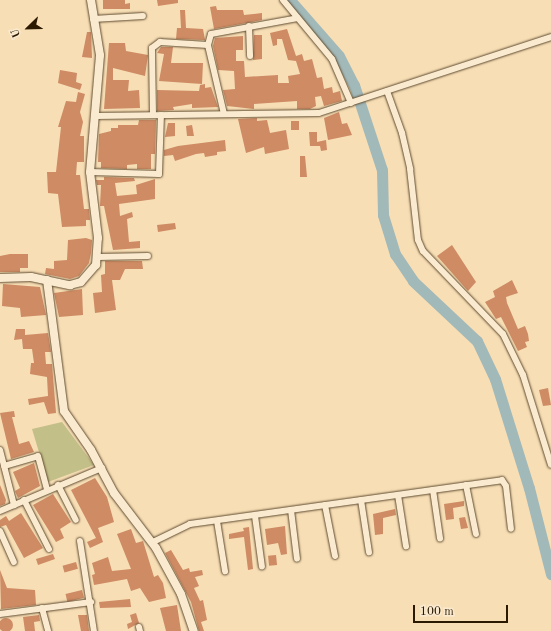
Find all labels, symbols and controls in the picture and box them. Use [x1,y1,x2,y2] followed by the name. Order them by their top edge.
[8,8,48,48] north arrow
[10,27,23,39] text: U
[415,597,510,623] scale bar
[420,606,454,618] text: 100 m

